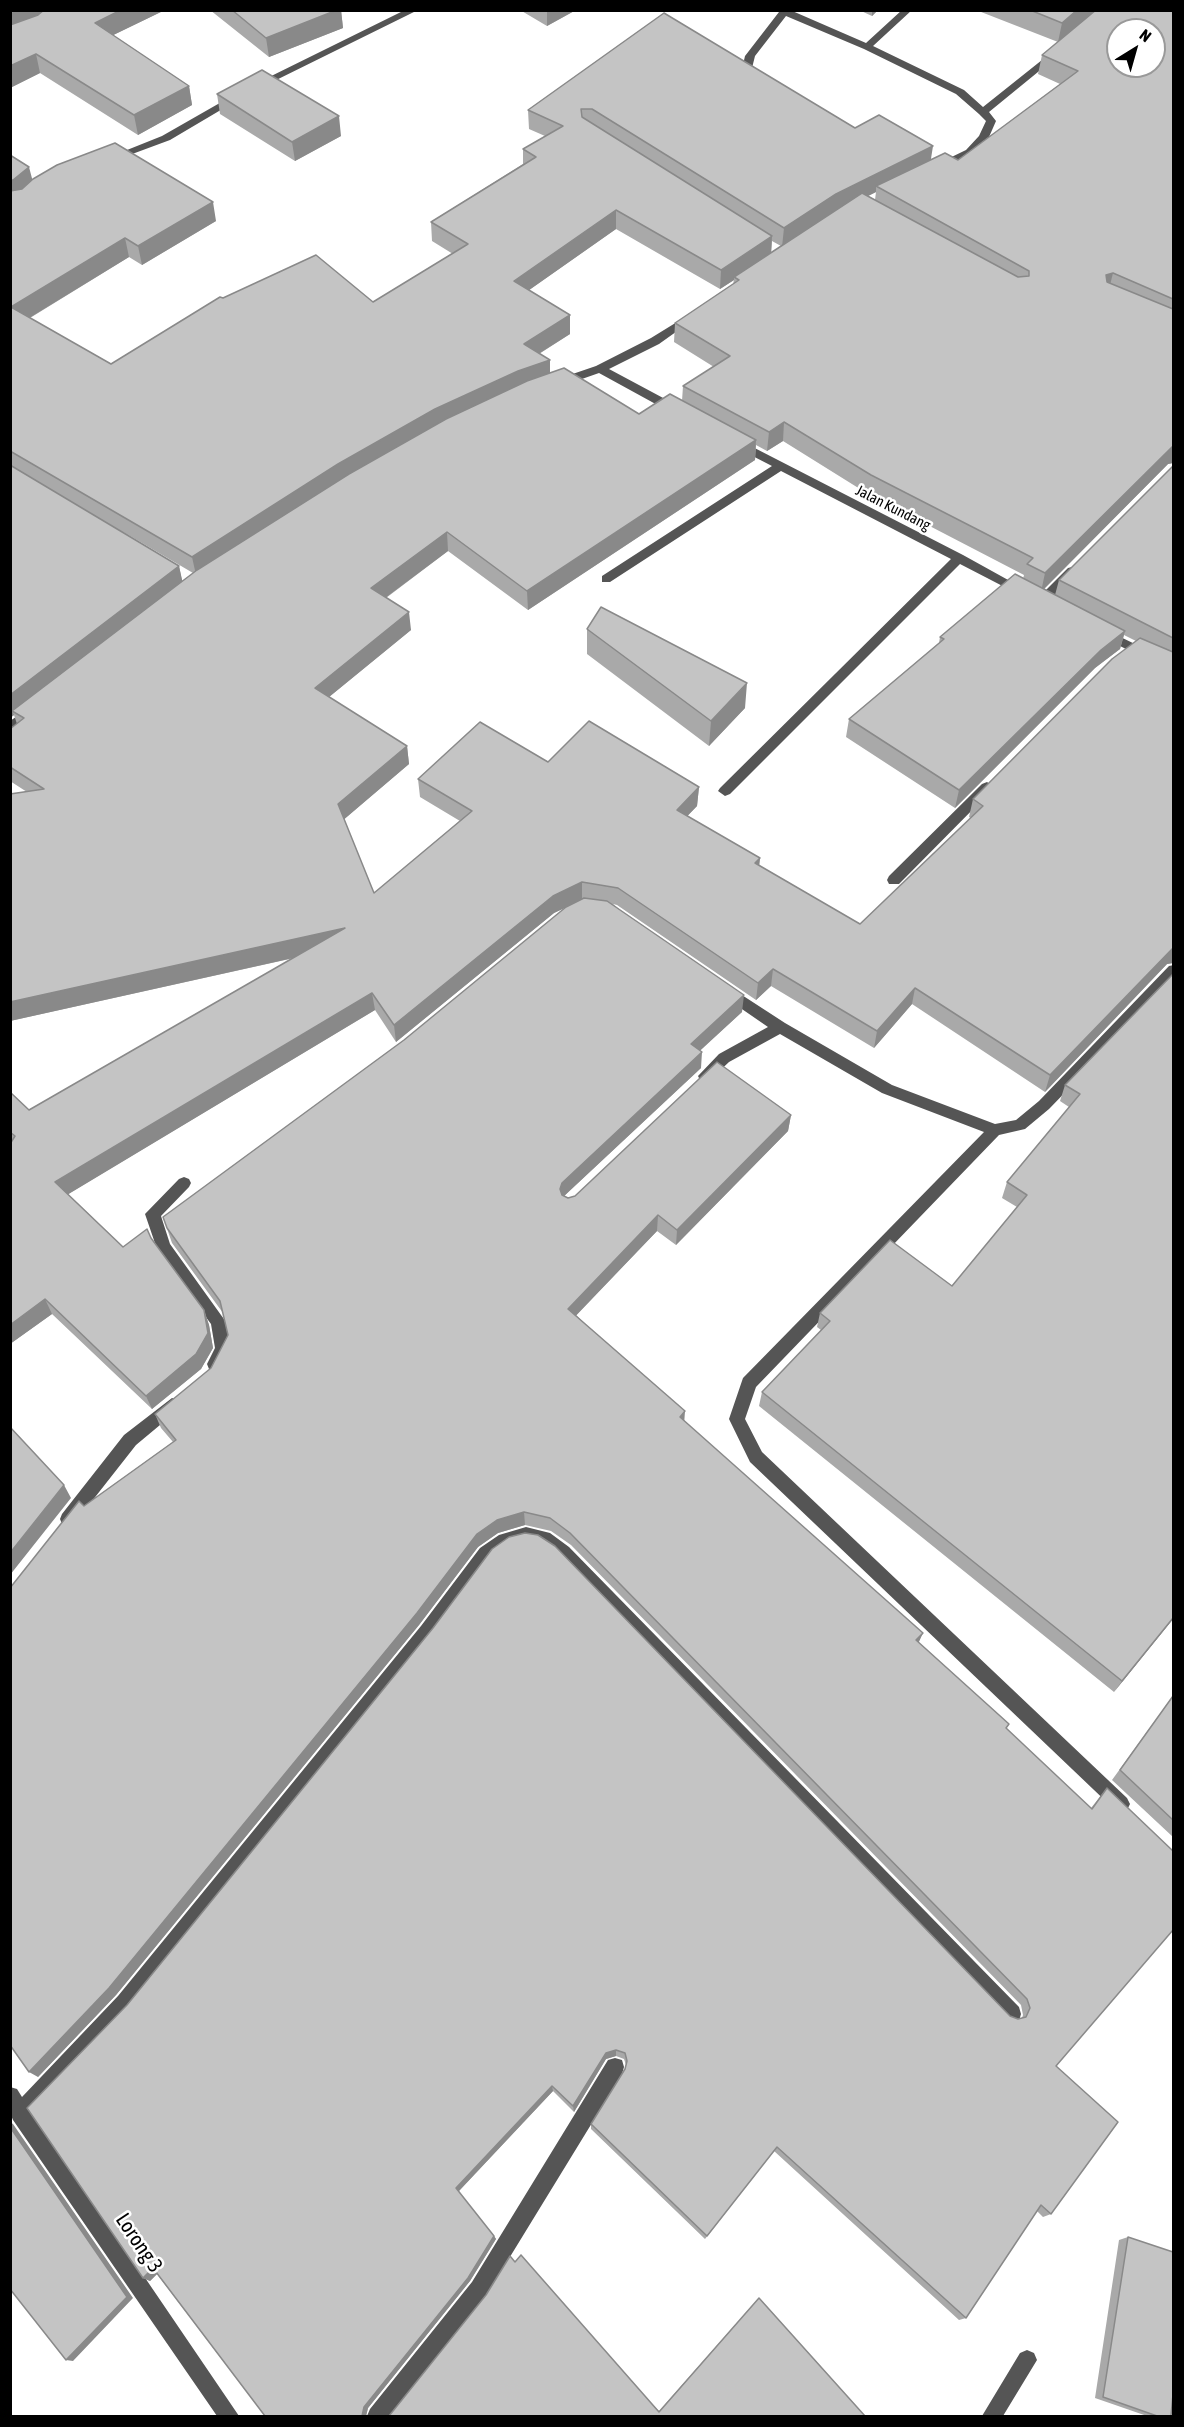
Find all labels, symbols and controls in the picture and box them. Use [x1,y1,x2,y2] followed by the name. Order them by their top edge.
[1106,18,1166,78] north arrow
[1136,25,1155,45] text: N
[853,481,933,535] street label: Jalan Kundang
[110,2209,168,2277] street label: Lorong 3

